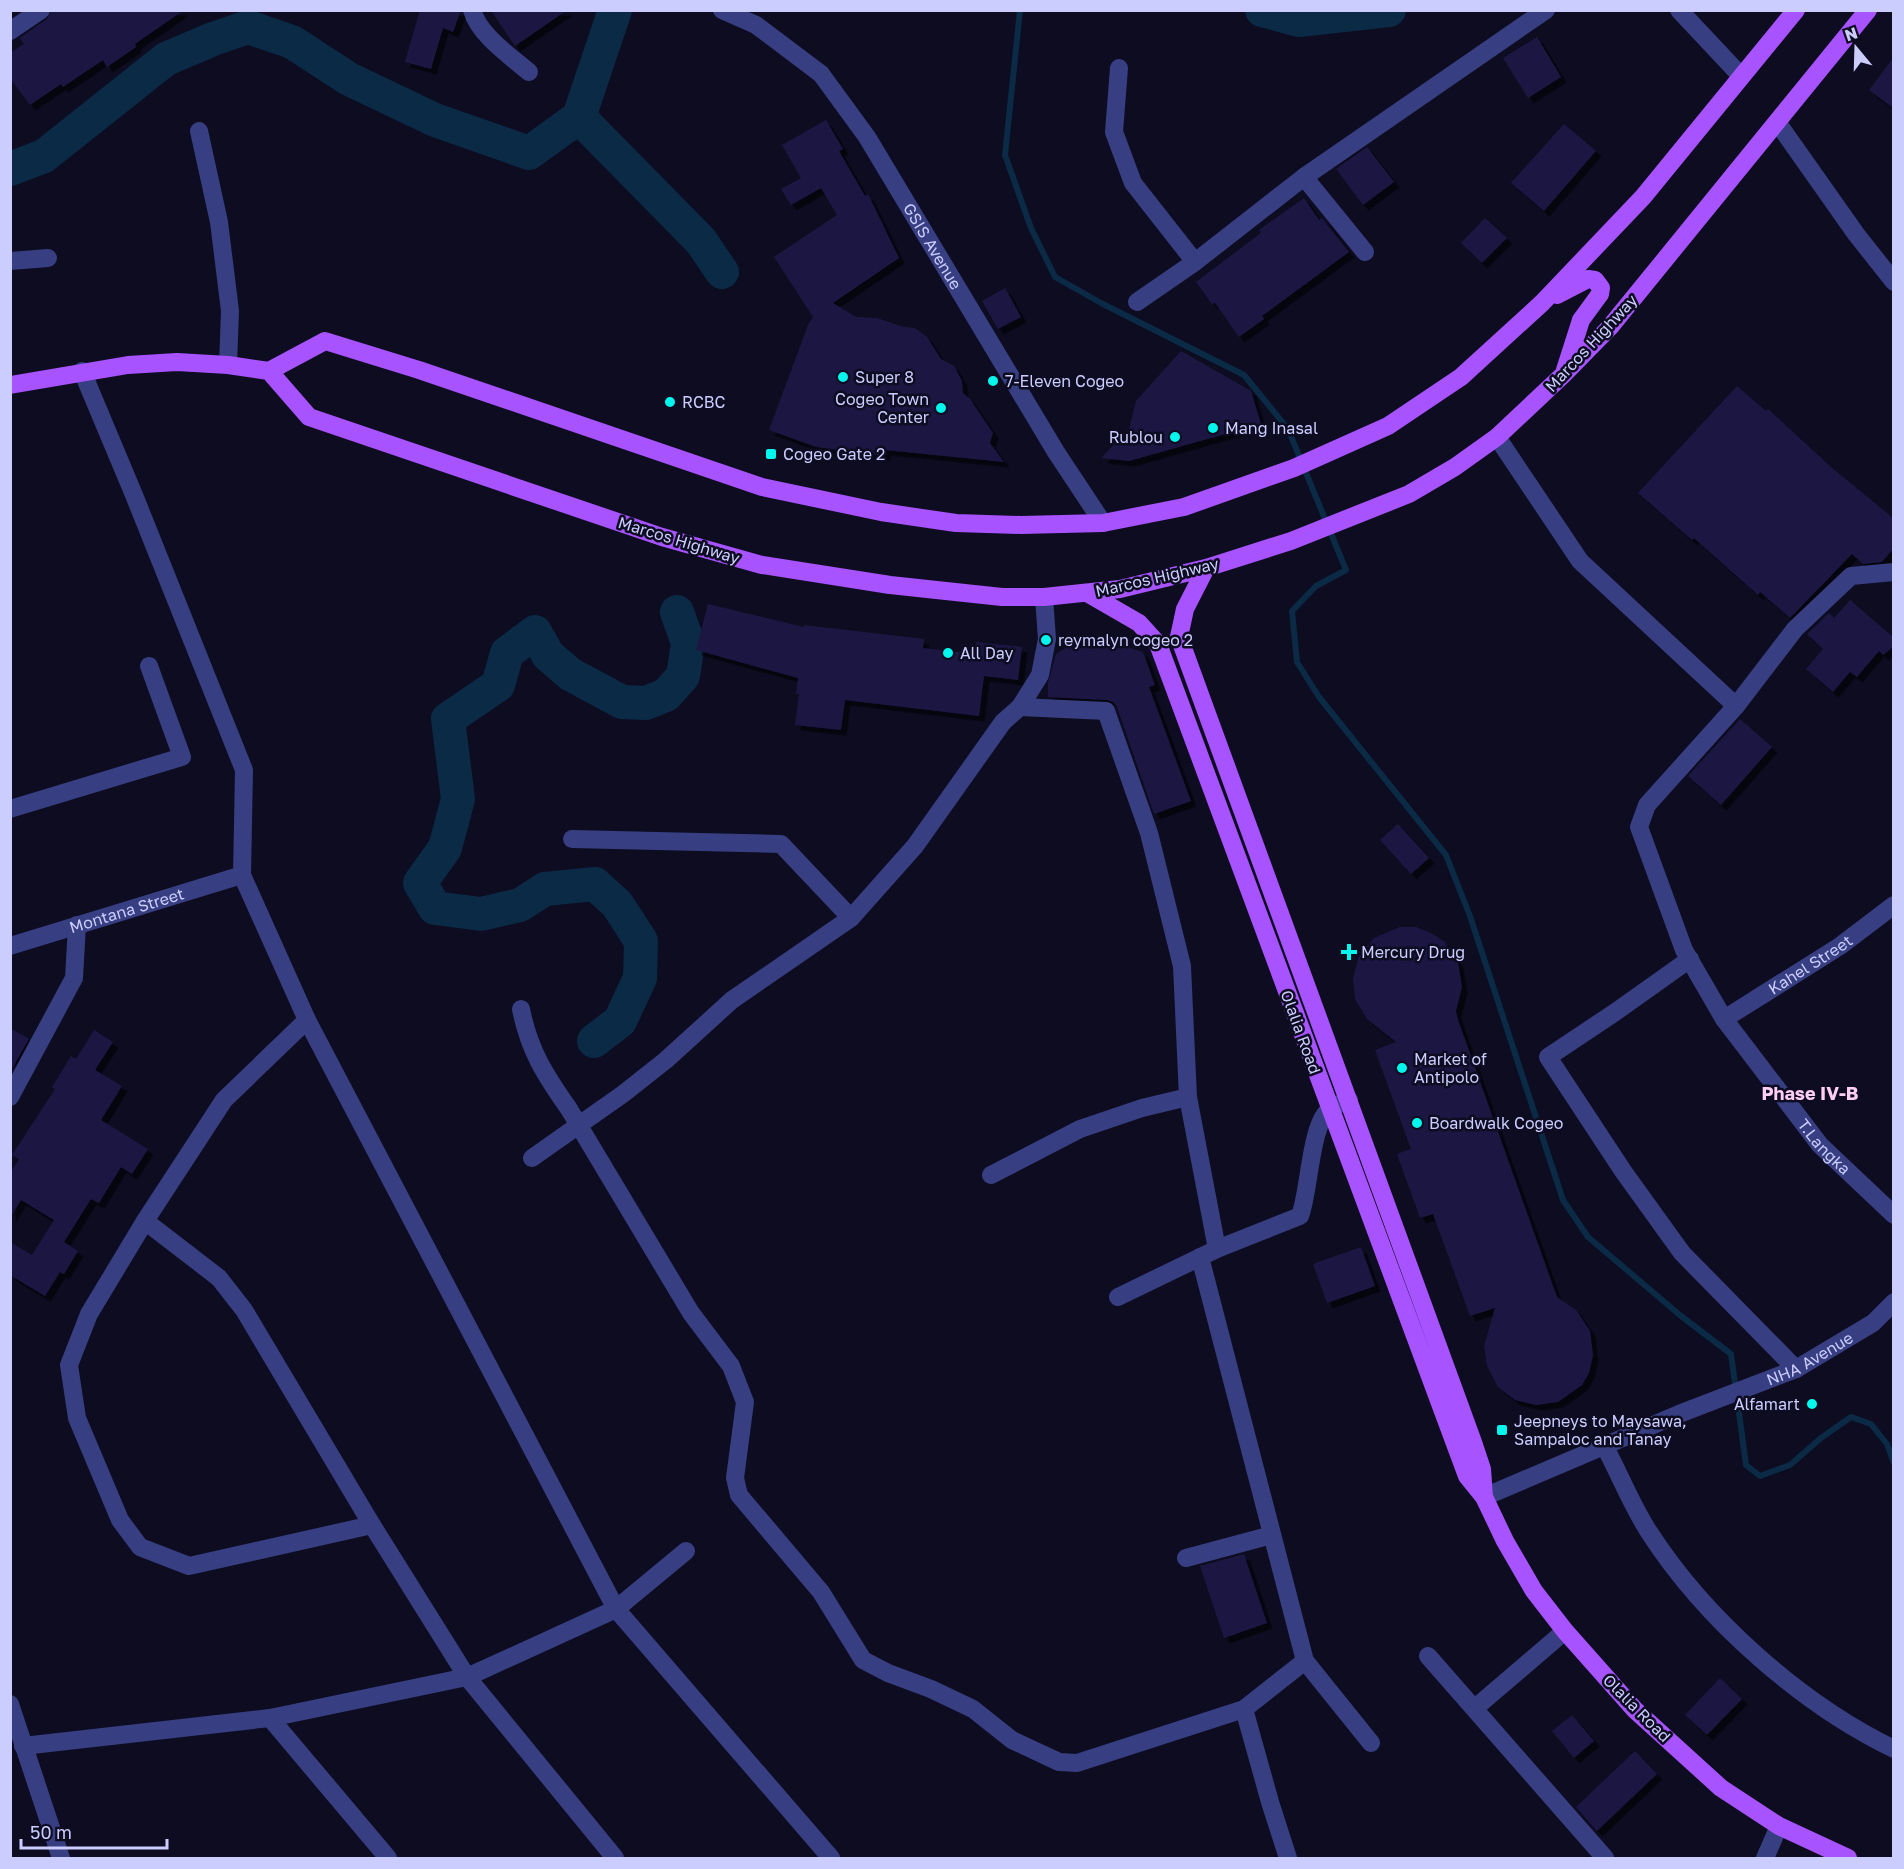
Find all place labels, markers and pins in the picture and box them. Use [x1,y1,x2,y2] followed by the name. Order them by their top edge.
[855,367,914,387] place label: Super 8
[836,370,850,384] marker: Super 8
[1005,371,1124,391] place label: 7-Eleven Cogeo
[986,374,1000,388] marker: 7-Eleven Cogeo
[835,389,929,427] place label: Cogeo Town Center
[682,392,725,412] place label: RCBC
[663,395,677,409] marker: RCBC
[934,401,948,415] marker: Cogeo Town Center
[1225,418,1318,438] place label: Mang Inasal
[1206,421,1220,435] marker: Mang Inasal
[1109,427,1163,447] place label: Rublou
[1168,430,1182,444] marker: Rublou
[783,444,885,464] place label: Cogeo Gate 2
[764,447,778,461] marker: Cogeo Gate 2
[1058,630,1193,650] place label: reymalyn cogeo 2
[1039,633,1053,647] marker: reymalyn cogeo 2
[960,643,1014,663] place label: All Day
[941,646,955,660] marker: All Day
[1361,942,1465,962] place label: Mercury Drug
[1342,945,1356,959] marker: Mercury Drug
[1414,1049,1487,1087] place label: Market of Antipolo
[1395,1061,1409,1075] marker: Market of Antipolo
[1429,1113,1563,1133] place label: Boardwalk Cogeo
[1410,1116,1424,1130] marker: Boardwalk Cogeo
[1734,1394,1800,1414] place label: Alfamart
[1805,1397,1819,1411] marker: Alfamart
[1514,1411,1687,1449] place label: Jeepneys to Maysawa, Sampaloc and Tanay
[1495,1423,1509,1437] marker: Jeepneys to Maysawa, Sampaloc and Tanay

